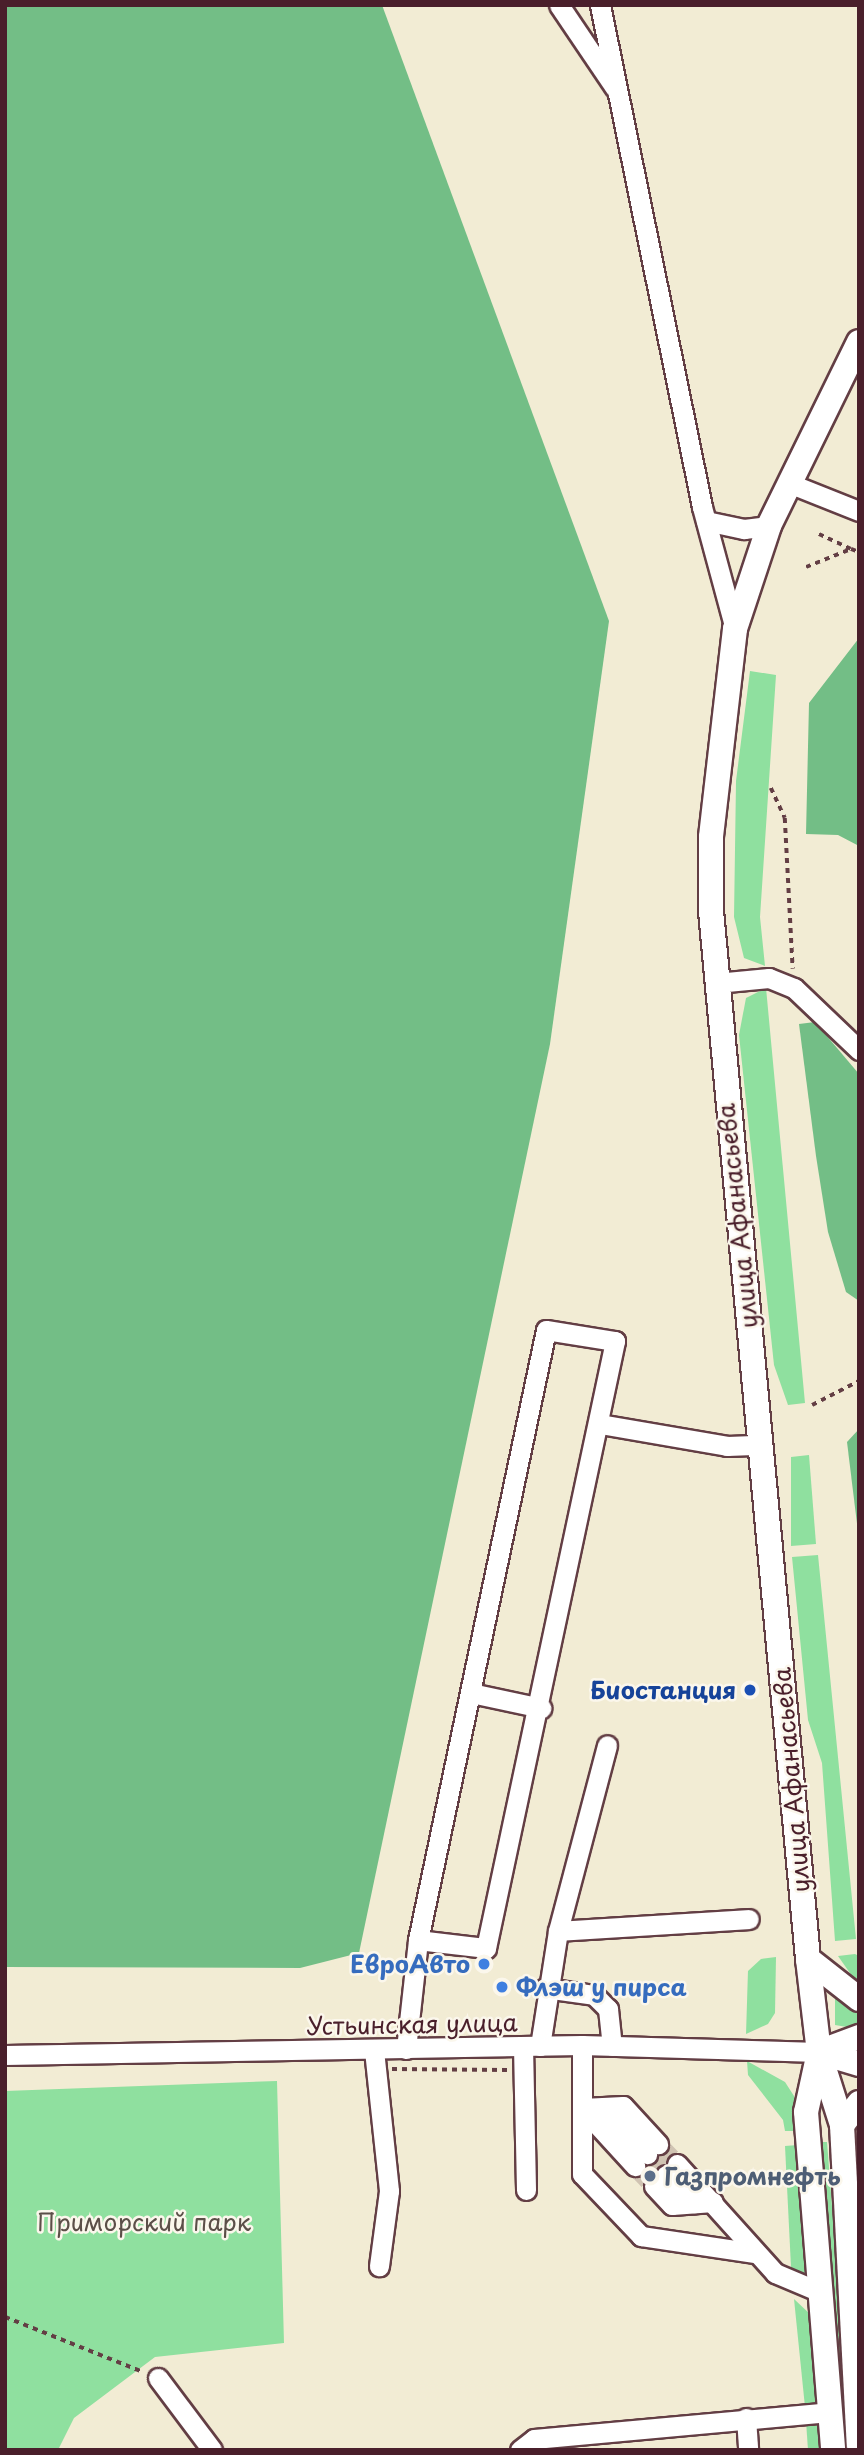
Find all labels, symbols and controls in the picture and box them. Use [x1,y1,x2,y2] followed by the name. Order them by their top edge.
[711,1101,763,1331] street label: улица Афанасьева
[767,1665,815,1895] street label: улица Афанасьева
[590,1676,736,1704] place label: Биостанция
[742,1682,758,1698] marker: Биостанция
[350,1950,470,1978] place label: ЕвроАвто
[476,1956,492,1972] marker: ЕвроАвто
[516,1973,687,2001] place label: Флэш у пирса
[494,1979,510,1995] marker: Флэш у пирса
[305,2008,519,2040] street label: Устьинская улица
[664,2162,841,2190] place label: Газпромнефть
[642,2168,658,2184] marker: Газпромнефть
[36,2208,252,2236] park label: Приморский парк

